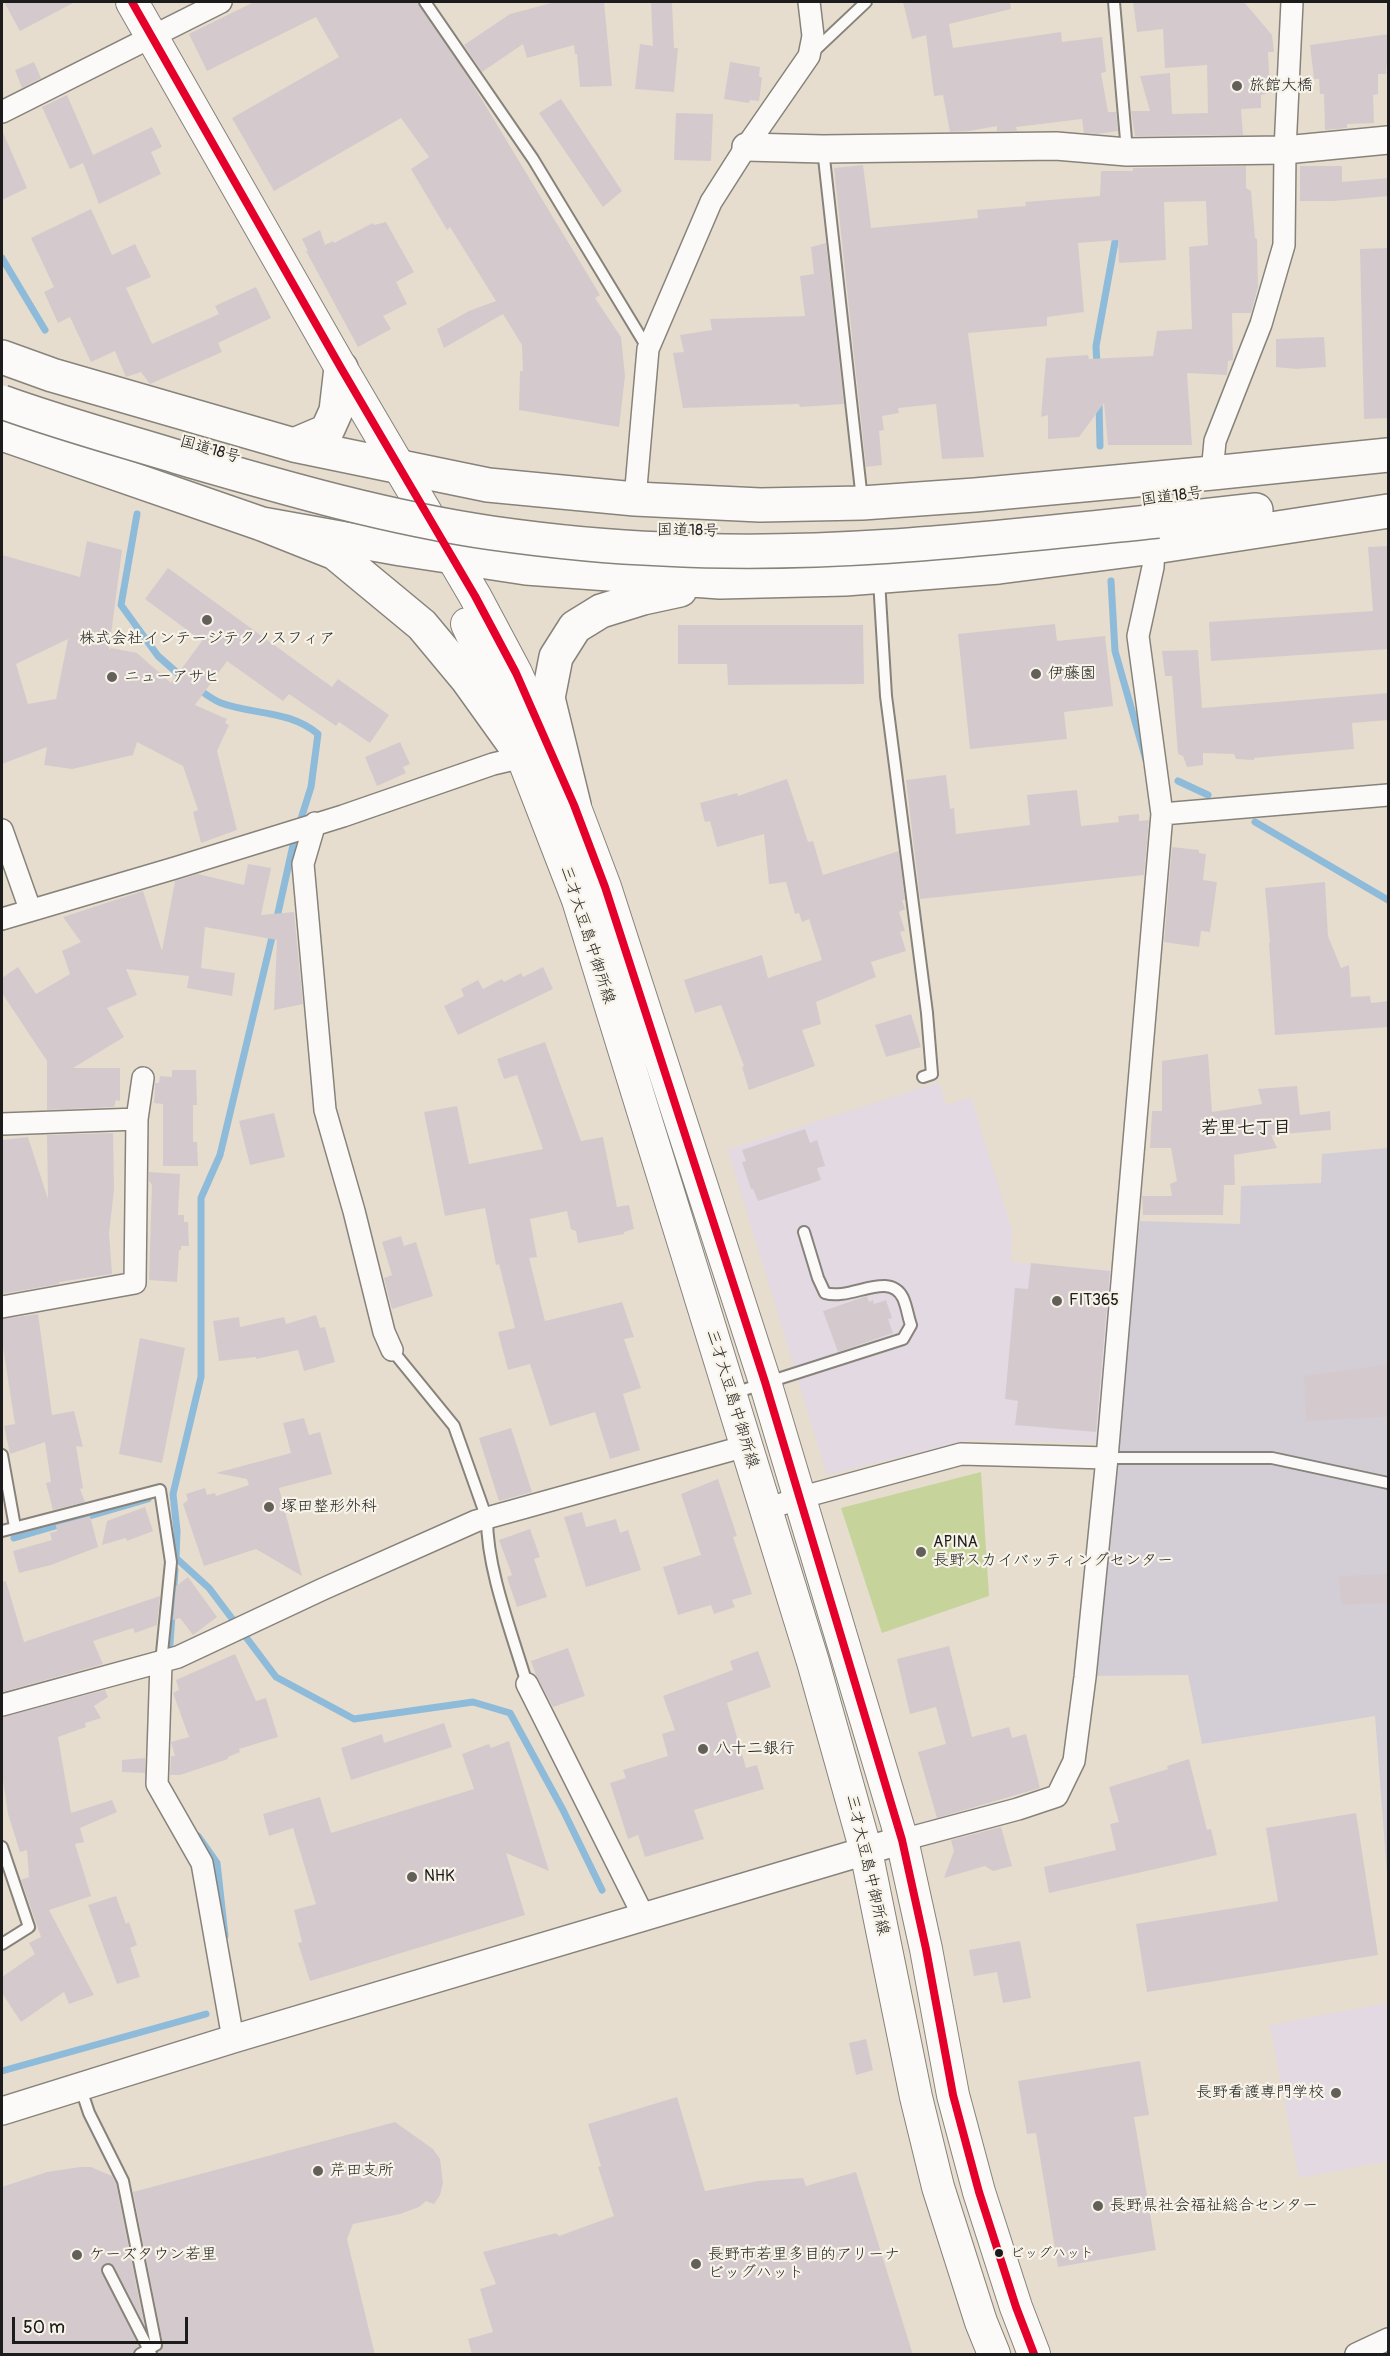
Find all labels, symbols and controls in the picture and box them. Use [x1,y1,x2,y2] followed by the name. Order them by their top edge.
[1249,76,1313,96] place label: 旅館大橋
[1230,79,1244,93] marker: 旅館大橋
[177,432,243,468] street label: 国道18号
[1140,484,1204,510] street label: 国道18号
[657,521,719,541] street label: 国道18号
[200,613,214,627] marker: 株式会社インテージテクノスフィア
[79,629,335,649] place label: 株式会社インテージテクノスフィア
[1048,664,1096,684] place label: 伊藤園
[124,667,220,687] place label: ニューアサヒ
[1029,667,1043,681] marker: 伊藤園
[105,670,119,684] marker: ニューアサヒ
[556,864,618,1006] street label: 三才大豆島中御所線
[1201,1117,1291,1139] district label: 若里七丁目
[1069,1291,1119,1311] place label: FIT365
[1050,1294,1064,1308] marker: FIT365
[702,1327,762,1471] street label: 三才大豆島中御所線
[281,1497,377,1517] place label: 塚田整形外科
[262,1500,276,1514] marker: 塚田整形外科
[933,1533,1173,1571] place label: APINA 長野スカイバッティングセンター
[914,1545,928,1559] marker: APINA 長野スカイバッティングセンター
[715,1739,795,1759] place label: 八十二銀行
[696,1742,710,1756] marker: 八十二銀行
[841,1793,893,1937] street label: 三才大豆島中御所線
[424,1867,455,1887] place label: NHK
[405,1870,419,1884] marker: NHK
[1196,2083,1324,2103] place label: 長野看護専門学校
[1329,2086,1343,2100] marker: 長野看護専門学校
[330,2161,394,2181] place label: 芹田支所
[311,2164,325,2178] marker: 芹田支所
[1110,2196,1318,2216] place label: 長野県社会福祉総合センター
[1091,2199,1105,2213] marker: 長野県社会福祉総合センター
[89,2245,217,2265] place label: ケーズタウン若里
[708,2245,900,2283] place label: 長野市若里多目的アリーナ ビッグハット
[1010,2245,1094,2261] place label: ビッグハット
[993,2247,1005,2259] marker: ビッグハット
[70,2248,84,2262] marker: ケーズタウン若里
[689,2257,703,2271] marker: 長野市若里多目的アリーナ ビッグハット
[15,2305,190,2343] scale bar
[23,2316,65,2339] text: 50 m

